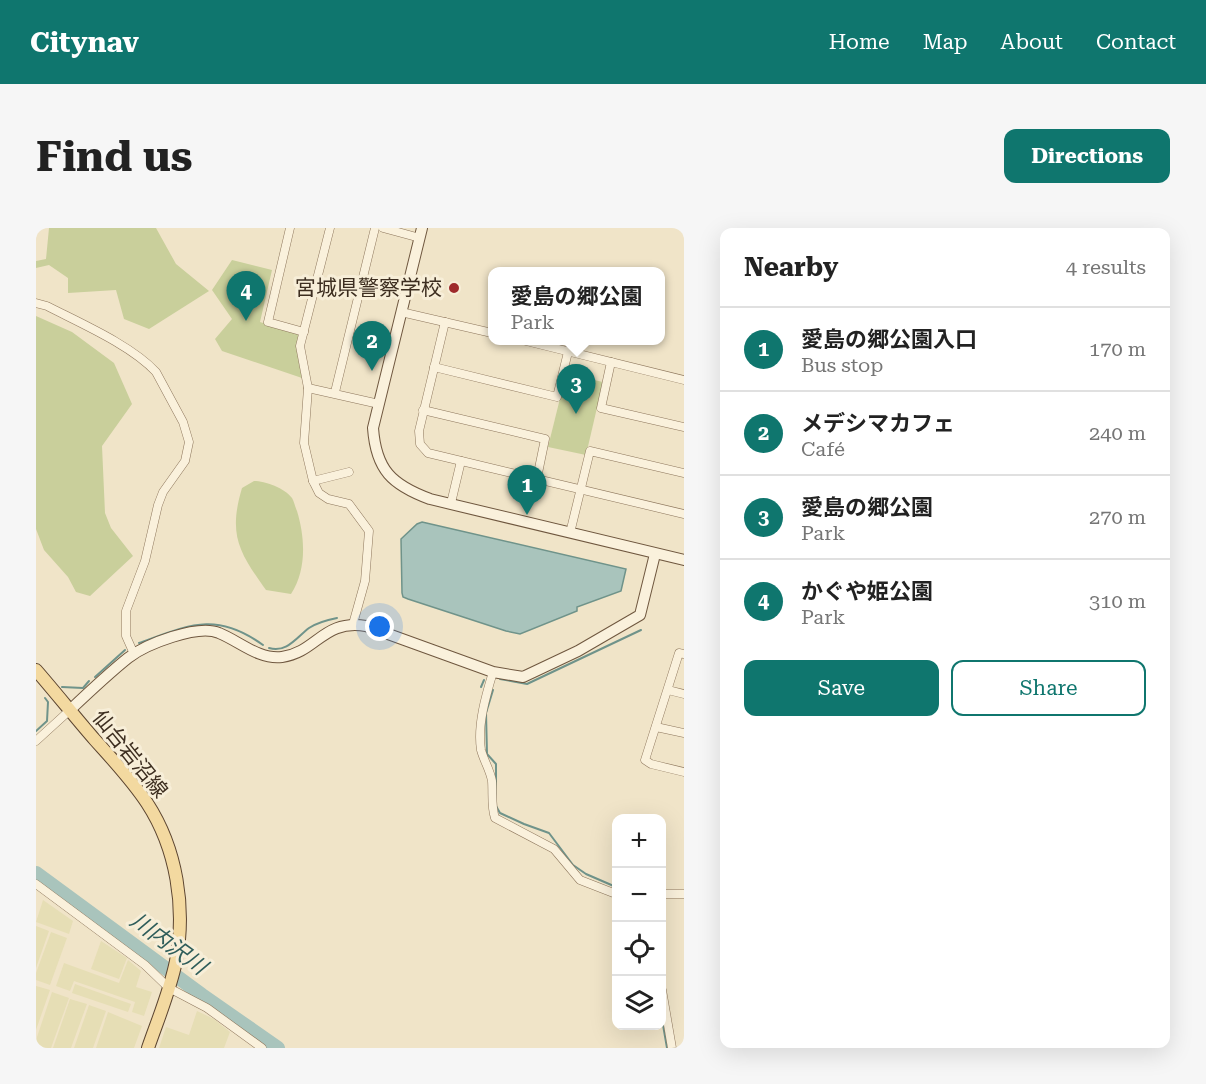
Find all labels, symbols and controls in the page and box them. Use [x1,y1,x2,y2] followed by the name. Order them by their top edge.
[30,26,139,59] text: Citynav
[829,30,890,54] text: Home
[923,30,968,54] text: Map
[1001,30,1063,54] text: About
[1096,30,1176,54] text: Contact
[1004,129,1170,183] button: Directions
[36,132,193,181] text: Find us
[744,252,838,282] text: Nearby
[1066,255,1146,279] text: 4 results
[488,267,665,345] popup
[226,272,266,321] pin: 4
[295,276,442,300] place label: 宮城県警察学校
[447,281,461,295] marker: 宮城県警察学校
[510,284,643,309] text: 愛島の郷公園
[510,310,555,334] text: Park
[352,322,392,371] pin: 2
[801,327,977,352] text: 愛島の郷公園入口
[758,337,769,361] text: 1
[1089,337,1146,361] text: 170 m
[801,353,883,377] text: Bus stop
[556,364,596,414] pin: 3
[801,411,955,436] text: メデシマカフェ
[758,421,769,445] text: 2
[1089,421,1146,445] text: 240 m
[801,437,845,461] text: Café
[508,466,546,515] pin: 1
[801,495,933,520] text: 愛島の郷公園
[758,505,769,529] text: 3
[1089,505,1146,529] text: 270 m
[801,521,845,545] text: Park
[801,579,933,604] text: かぐや姫公園
[758,589,769,613] text: 4
[1089,589,1146,613] text: 310 m
[801,605,845,629] text: Park
[365,612,394,641] your location
[744,660,939,716] button: Save
[951,660,1146,716] button: Share
[88,706,172,802] street label: 仙台岩沼線
[612,814,666,1030] map controls
[612,814,666,868] button: +
[612,868,666,922] button: −
[126,907,213,981] water label: 川内沢川
[612,922,666,976] button: locate
[612,976,666,1030] button: layers

